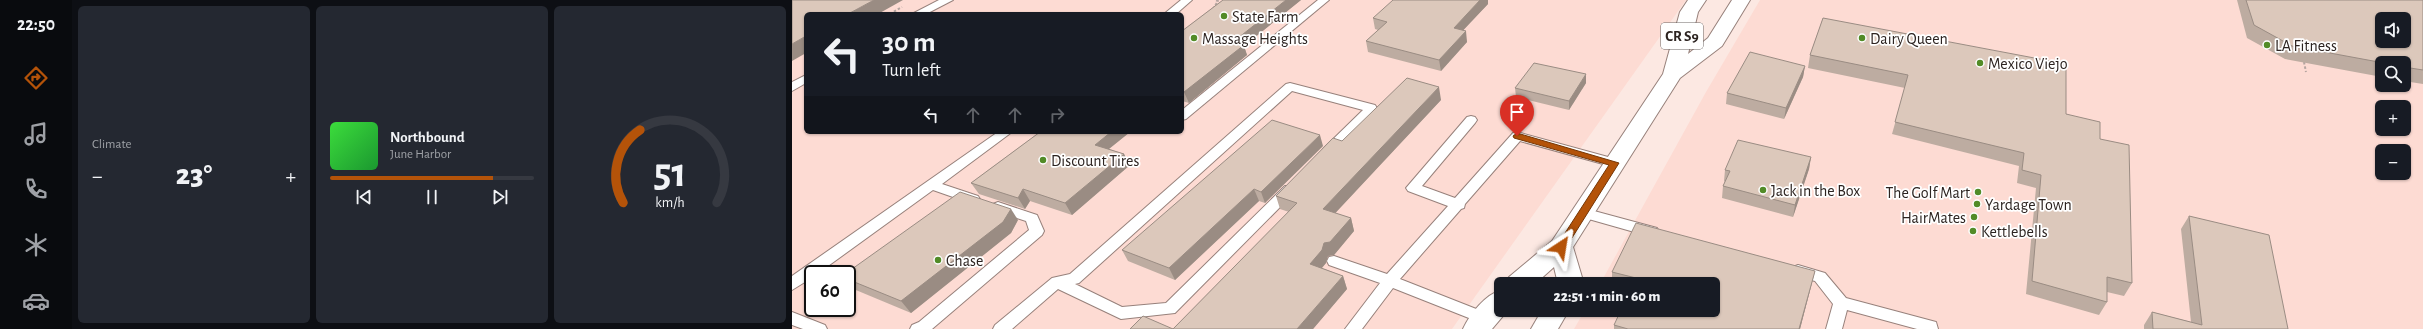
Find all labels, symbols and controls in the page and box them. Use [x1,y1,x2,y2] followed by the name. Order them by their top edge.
[1232,9,1299,25] place label: State Farm
[1219,11,1229,21] marker: State Farm
[2375,12,2411,180] map controls
[2375,12,2411,48] button: sound
[17,16,55,34] text: 22:50
[1661,23,1703,49] road number: CR S9
[816,28,868,80] icon: left
[882,29,935,57] text: 30 m
[1202,31,1308,47] place label: Massage Heights
[1870,31,1948,48] place label: Dairy Queen
[1189,33,1199,43] marker: Massage Heights
[1857,33,1867,43] marker: Dairy Queen
[2275,38,2337,54] place label: LA Fitness
[2262,40,2272,50] marker: LA Fitness
[1988,56,2068,73] place label: Mexico Viejo
[2375,56,2411,92] button: search
[1975,58,1985,68] marker: Mexico Viejo
[882,62,941,80] text: Turn left
[22,64,50,92] icon: directions
[1500,95,1534,136] pin
[2375,100,2411,136] button: +
[1506,101,1528,123] icon: arrive
[920,104,942,126] icon: left
[962,104,984,126] icon: ahead
[1004,104,1026,126] icon: ahead
[1046,104,1068,126] icon: right
[22,120,50,148] icon: music
[390,130,465,145] text: Northbound
[92,138,131,151] text: Climate
[2375,144,2411,180] button: −
[390,148,451,161] text: June Harbor
[654,152,686,193] text: 51
[1051,153,1139,169] place label: Discount Tires
[1038,155,1048,165] marker: Discount Tires
[176,160,212,190] text: 23°
[92,165,103,187] text: −
[285,165,296,187] text: +
[22,175,50,203] icon: phone
[1771,183,1860,199] place label: Jack in the Box
[1758,185,1768,195] marker: Jack in the Box
[1885,185,1970,201] place label: The Golf Mart
[353,186,375,208] icon: previous
[421,186,443,208] icon: pause
[489,186,511,208] icon: next
[1973,187,1983,197] marker: The Golf Mart
[655,195,685,209] text: km/h
[1985,197,2072,213] place label: Yardage Town
[1972,199,1982,209] marker: Yardage Town
[1901,210,1966,226] place label: HairMates
[1969,212,1979,222] marker: HairMates
[1981,224,2048,240] place label: Kettlebells
[1540,226,1582,268] position arrow
[1968,226,1978,236] marker: Kettlebells
[22,231,50,259] icon: climate
[946,253,983,269] place label: Chase
[933,255,943,265] marker: Chase
[804,265,856,317] speed limit sign: 60
[22,287,50,315] icon: car
[1554,289,1660,304] text: 22:51 · 1 min · 60 m

